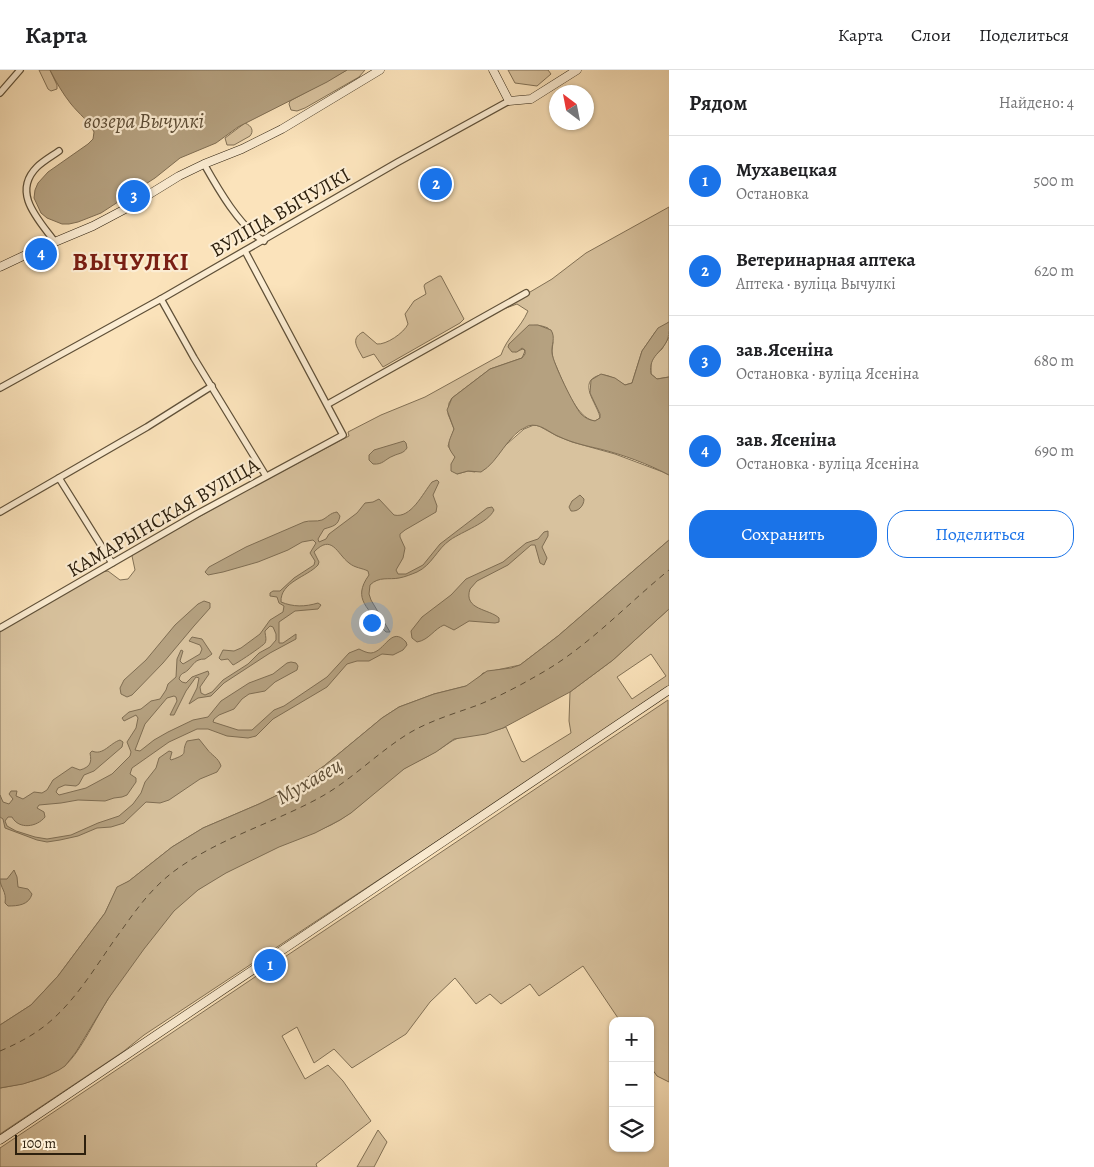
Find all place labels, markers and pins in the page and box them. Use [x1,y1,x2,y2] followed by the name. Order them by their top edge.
[420,165,452,203] pin: 2
[118,177,150,215] pin: 3
[25,235,57,273] pin: 4
[254,946,286,984] pin: 1

